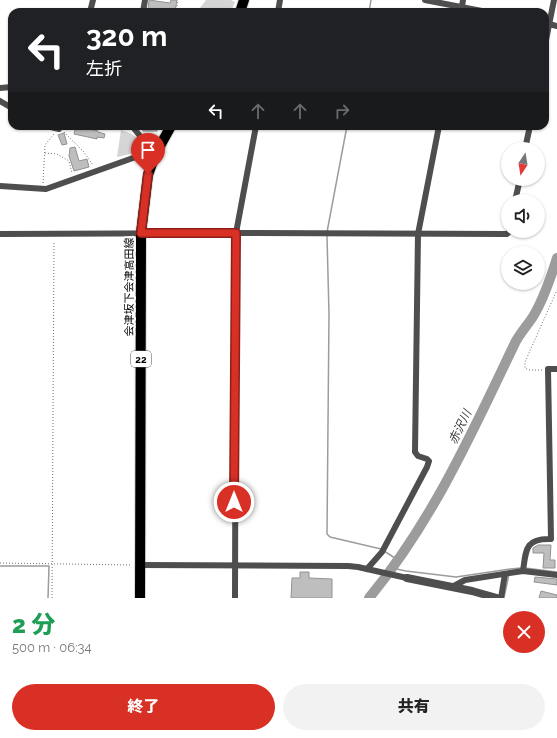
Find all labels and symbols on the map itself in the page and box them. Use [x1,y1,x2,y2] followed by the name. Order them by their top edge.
[131,133,165,174] pin
[501,142,545,186] north arrow
[123,238,136,337] street label: 会津坂下会津高田線
[131,351,151,367] road number: 22
[446,406,475,446] water label: 赤沢川
[213,481,255,523] position arrow

